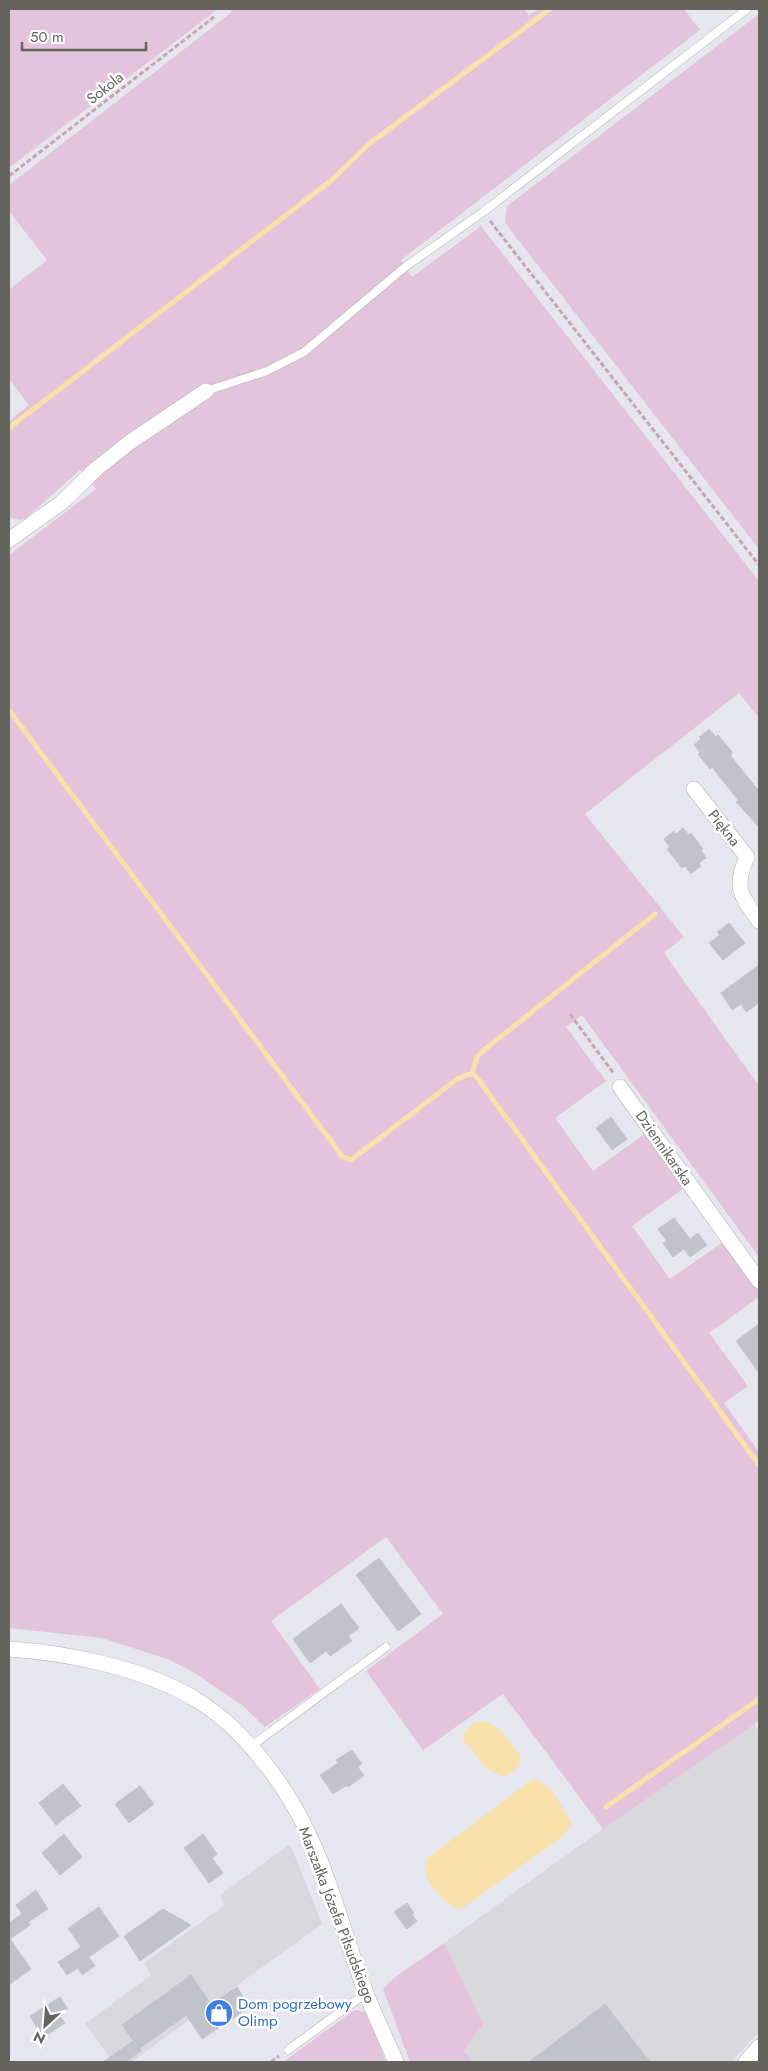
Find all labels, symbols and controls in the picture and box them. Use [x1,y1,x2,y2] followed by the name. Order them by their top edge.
[22,20,146,52] scale bar
[30,26,64,48] text: 50 m
[82,67,128,109] street label: Sokola
[703,805,745,851] street label: Piękna
[630,1106,698,1190] street label: Dziennikarska
[293,1824,381,2006] street label: Marszałka Józefa Piłsudskiego
[238,1993,352,2032] place label: Dom pogrzebowy Olimp
[204,1998,234,2028] shop icon: Dom pogrzebowy Olimp
[20,2001,70,2051] north arrow
[30,2026,49,2049] text: N

